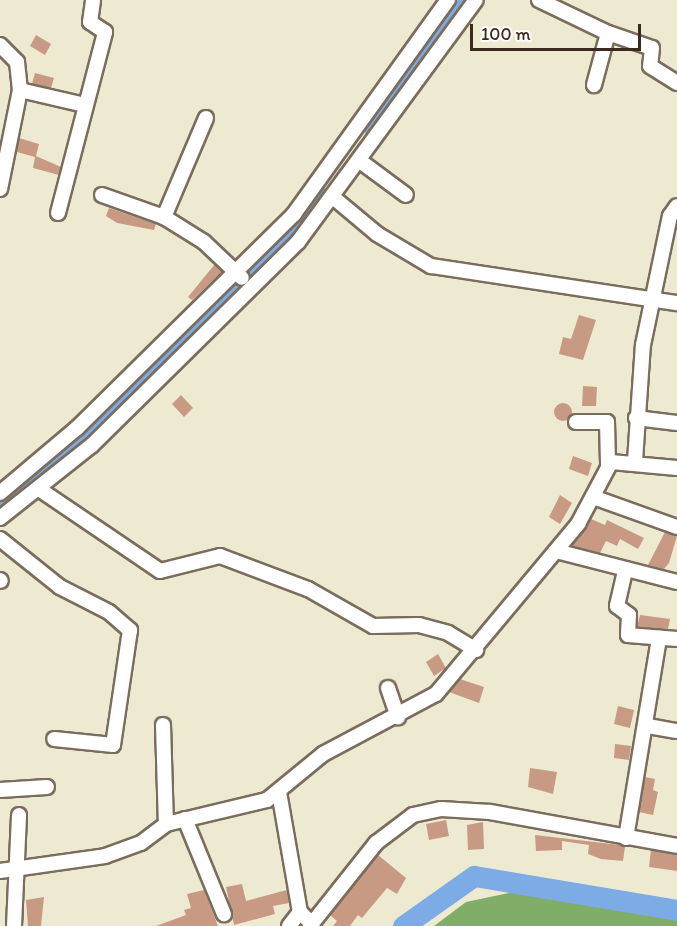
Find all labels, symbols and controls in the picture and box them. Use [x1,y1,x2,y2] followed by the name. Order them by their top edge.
[473,12,644,50] scale bar
[481,23,531,45] text: 100 m

